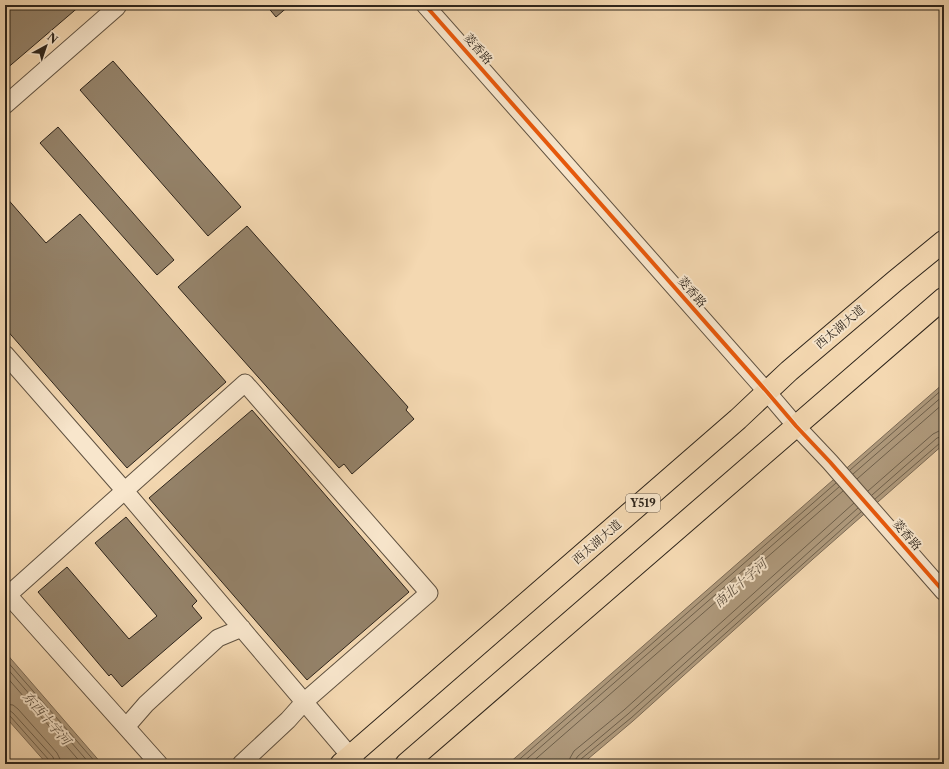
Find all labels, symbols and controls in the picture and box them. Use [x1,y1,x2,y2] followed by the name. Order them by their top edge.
[26,26,66,66] north arrow
[44,30,61,47] text: N
[461,30,496,67] street label: 菱香路
[675,273,710,310] street label: 菱香路
[812,302,867,352] street label: 西太湖大道
[626,494,660,512] road number: Y519
[569,516,624,567] street label: 西太湖大道
[890,516,925,553] street label: 菱香路
[710,554,771,610] water label: 南北十字河
[20,688,76,749] water label: 东西十字河

